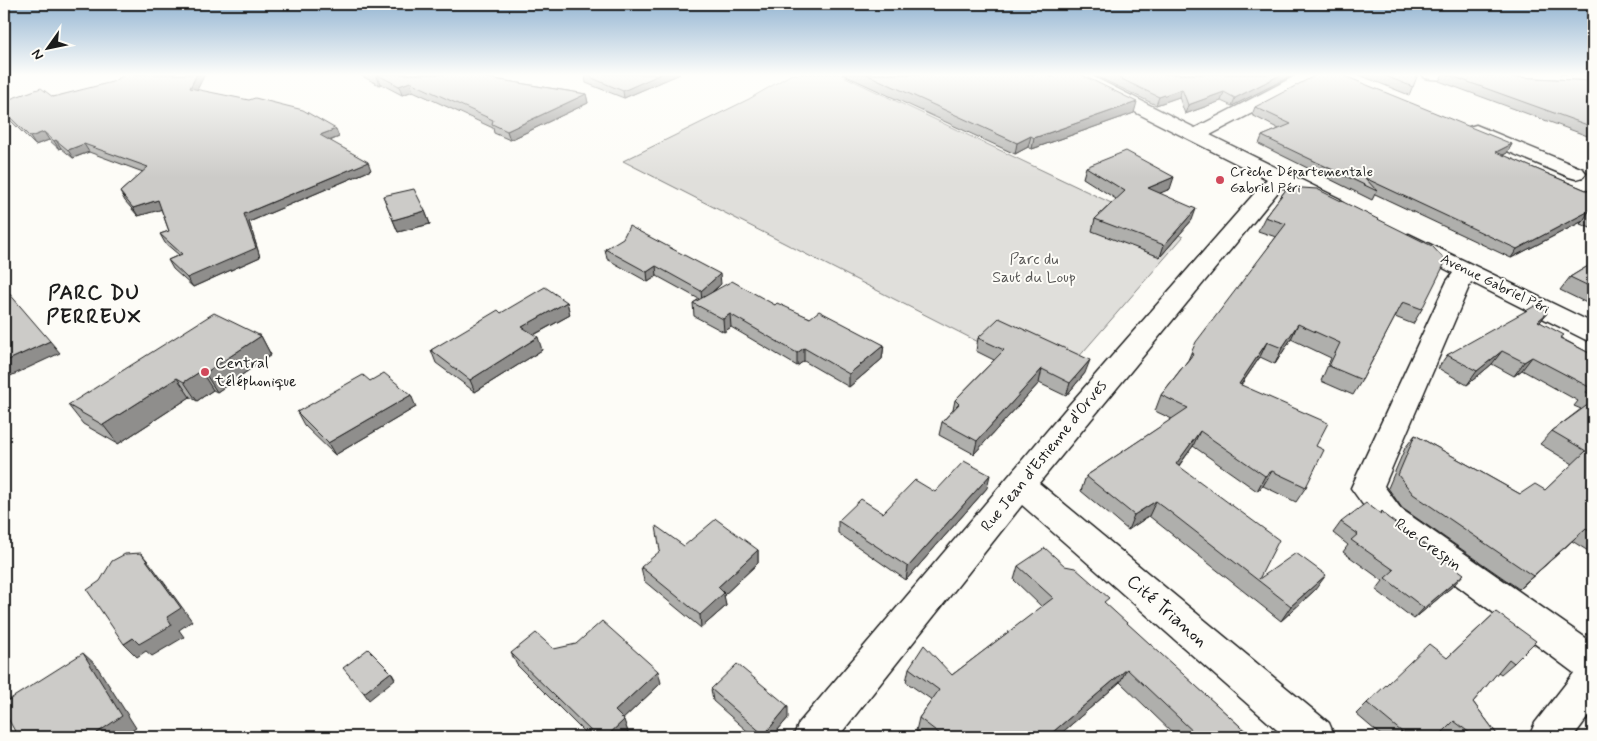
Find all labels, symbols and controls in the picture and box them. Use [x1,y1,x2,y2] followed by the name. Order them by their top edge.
[22,22,72,72] north arrow
[28,46,48,63] text: N
[1230,163,1373,197] place label: Crèche Départementale Gabriel Péri
[1214,174,1226,186] marker: Crèche Départementale Gabriel Péri
[992,249,1076,288] park label: Parc du Saut du Loup
[1438,250,1552,318] street label: Avenue Gabriel Péri
[46,279,142,331] district label: PARC DU PERREUX
[214,353,297,392] place label: Central téléphonique
[199,366,211,378] marker: Central téléphonique
[976,376,1112,536] street label: Rue Jean d'Estienne d'Orves
[1390,514,1466,576] street label: Rue Crespin
[1121,569,1213,653] street label: Cité Trianon

